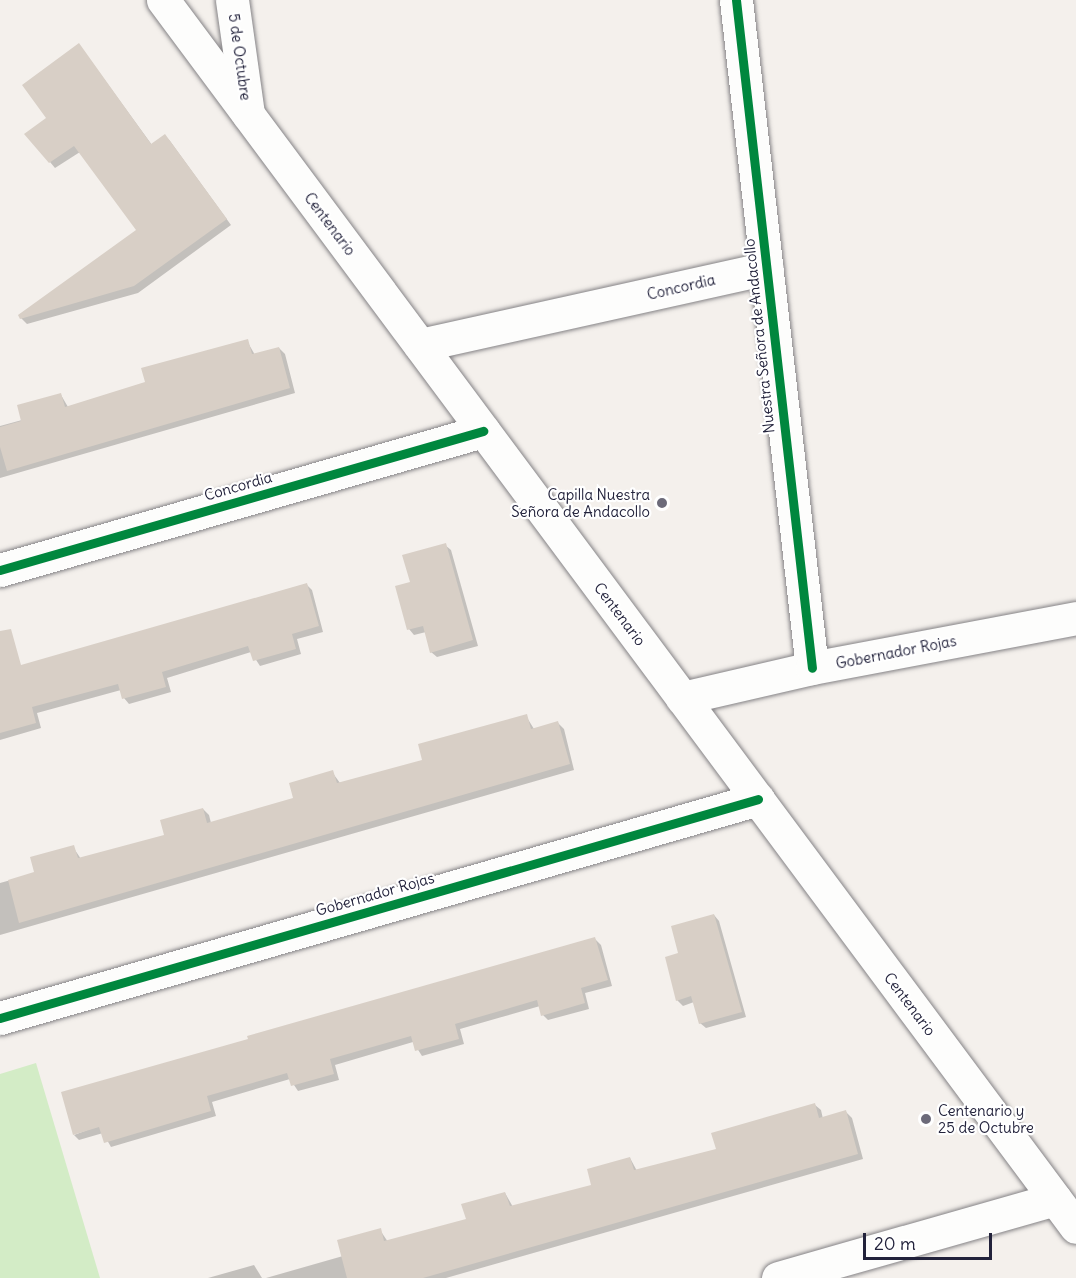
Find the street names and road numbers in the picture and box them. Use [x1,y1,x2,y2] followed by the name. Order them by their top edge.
[225,12,255,102] street label: 5 de Octubre
[300,189,360,259] street label: Centenario
[740,238,778,434] street label: Nuestra Señora de Andacollo
[645,270,717,304] street label: Concordia
[202,468,274,504] street label: Concordia
[590,579,650,649] street label: Centenario
[834,631,958,673] street label: Gobernador Rojas
[314,868,436,920] street label: Gobernador Rojas
[880,969,940,1039] street label: Centenario

